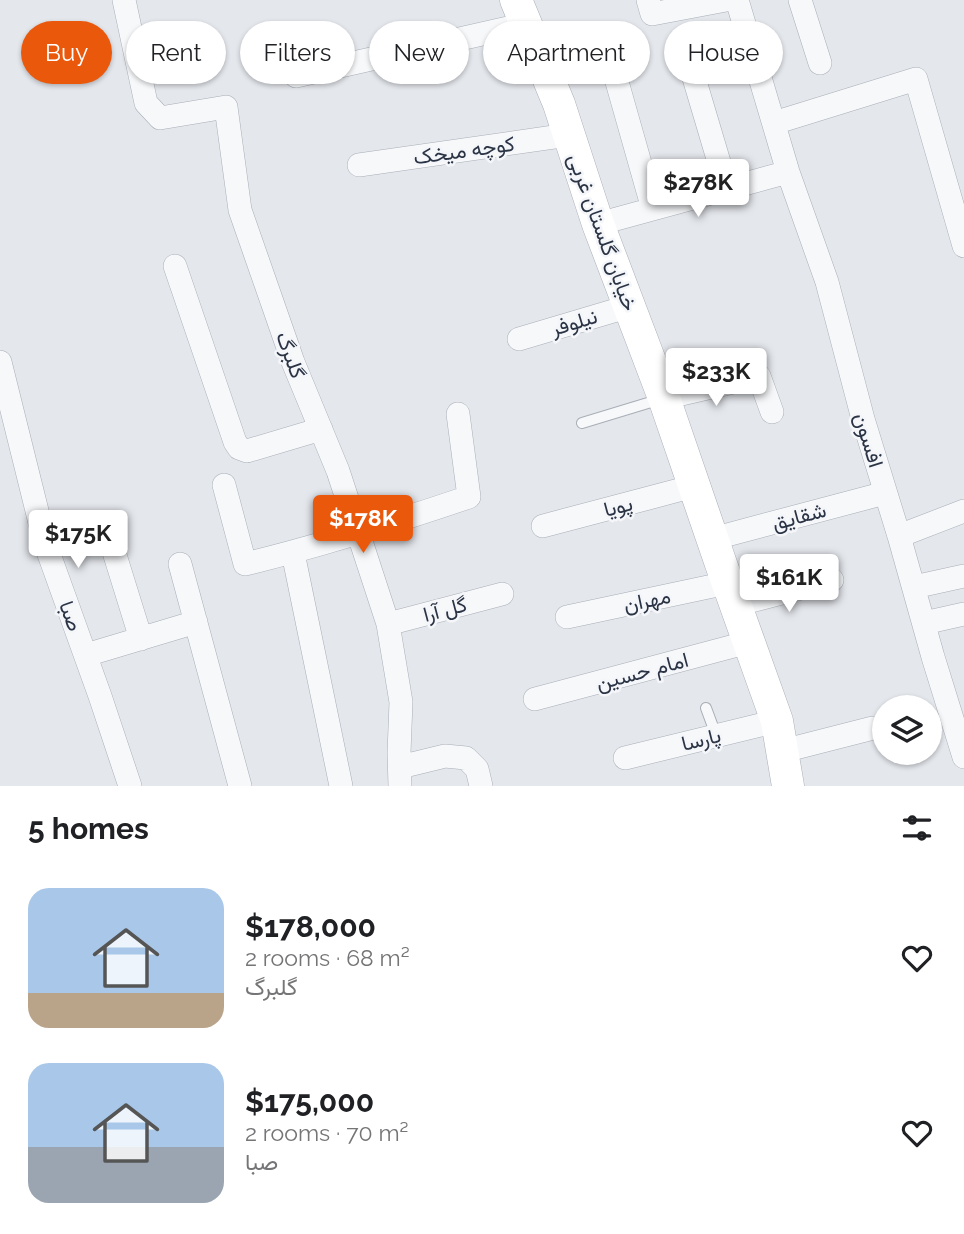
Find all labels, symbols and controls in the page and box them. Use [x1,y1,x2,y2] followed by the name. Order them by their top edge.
[21,21,112,84] chip: Buy
[126,21,226,84] chip: Rent
[240,21,355,84] chip: Filters
[369,21,469,84] chip: New
[483,21,650,84] chip: Apartment
[664,21,783,84] chip: House
[412,131,516,171] street label: کوچه میخک
[562,150,643,314] street label: خیابان گلستان غربی
[649,160,747,219] pin: $278K
[663,168,733,195] text: $278K
[547,303,601,342] street label: نیلوفر
[270,328,311,382] street label: گلبرگ
[667,348,765,408] pin: $233K
[682,357,750,384] text: $233K
[848,410,889,471] street label: افسون
[601,490,636,524] street label: پویا
[314,496,412,555] pin: $178K
[769,497,829,535] street label: شقایق
[329,504,397,531] text: $178K
[29,510,127,570] pin: $175K
[45,519,111,546] text: $175K
[740,554,838,614] pin: $161K
[756,563,822,590] text: $161K
[621,583,673,618] street label: مهران
[420,591,470,628] street label: گل آرا
[54,597,88,635] street label: صبا
[593,647,691,697] street label: امام حسین
[872,695,942,765] map controls
[872,695,942,765] button: layers
[679,722,724,758] street label: پارسا
[898,809,936,847] icon: filters
[28,811,149,846] text: 5 homes
[245,909,376,944] text: $178,000
[84,916,168,1000] icon: home
[898,939,936,977] icon: heart
[245,944,410,971] text: 2 rooms · 68 m²
[245,973,297,1000] text: گلبرگ
[245,1084,374,1119] text: $175,000
[84,1091,168,1175] icon: home
[898,1114,936,1152] icon: heart
[245,1119,408,1146] text: 2 rooms · 70 m²
[245,1148,278,1175] text: صبا

